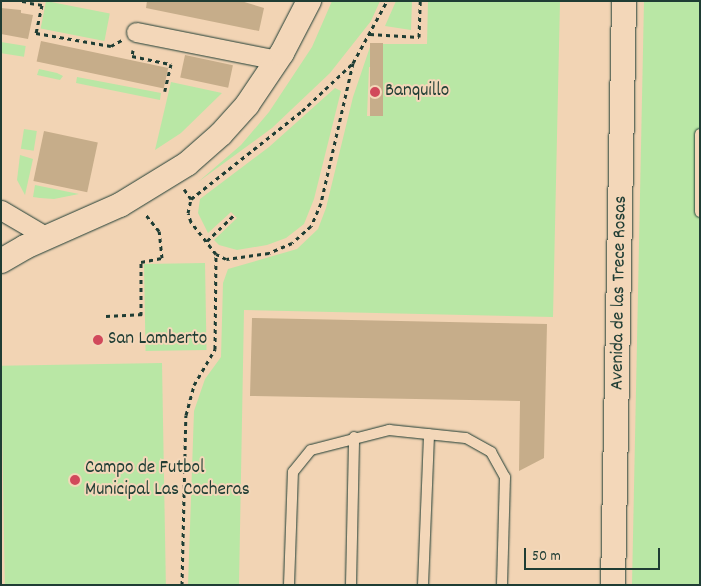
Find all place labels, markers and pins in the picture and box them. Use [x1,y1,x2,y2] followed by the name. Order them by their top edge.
[385,81,449,103] place label: Banquillo
[369,86,381,98] marker: Banquillo
[108,329,207,351] place label: San Lamberto
[92,334,104,346] marker: San Lamberto
[85,458,250,502] place label: Campo de Futbol Municipal Las Cocheras
[69,474,81,486] marker: Campo de Futbol Municipal Las Cocheras

